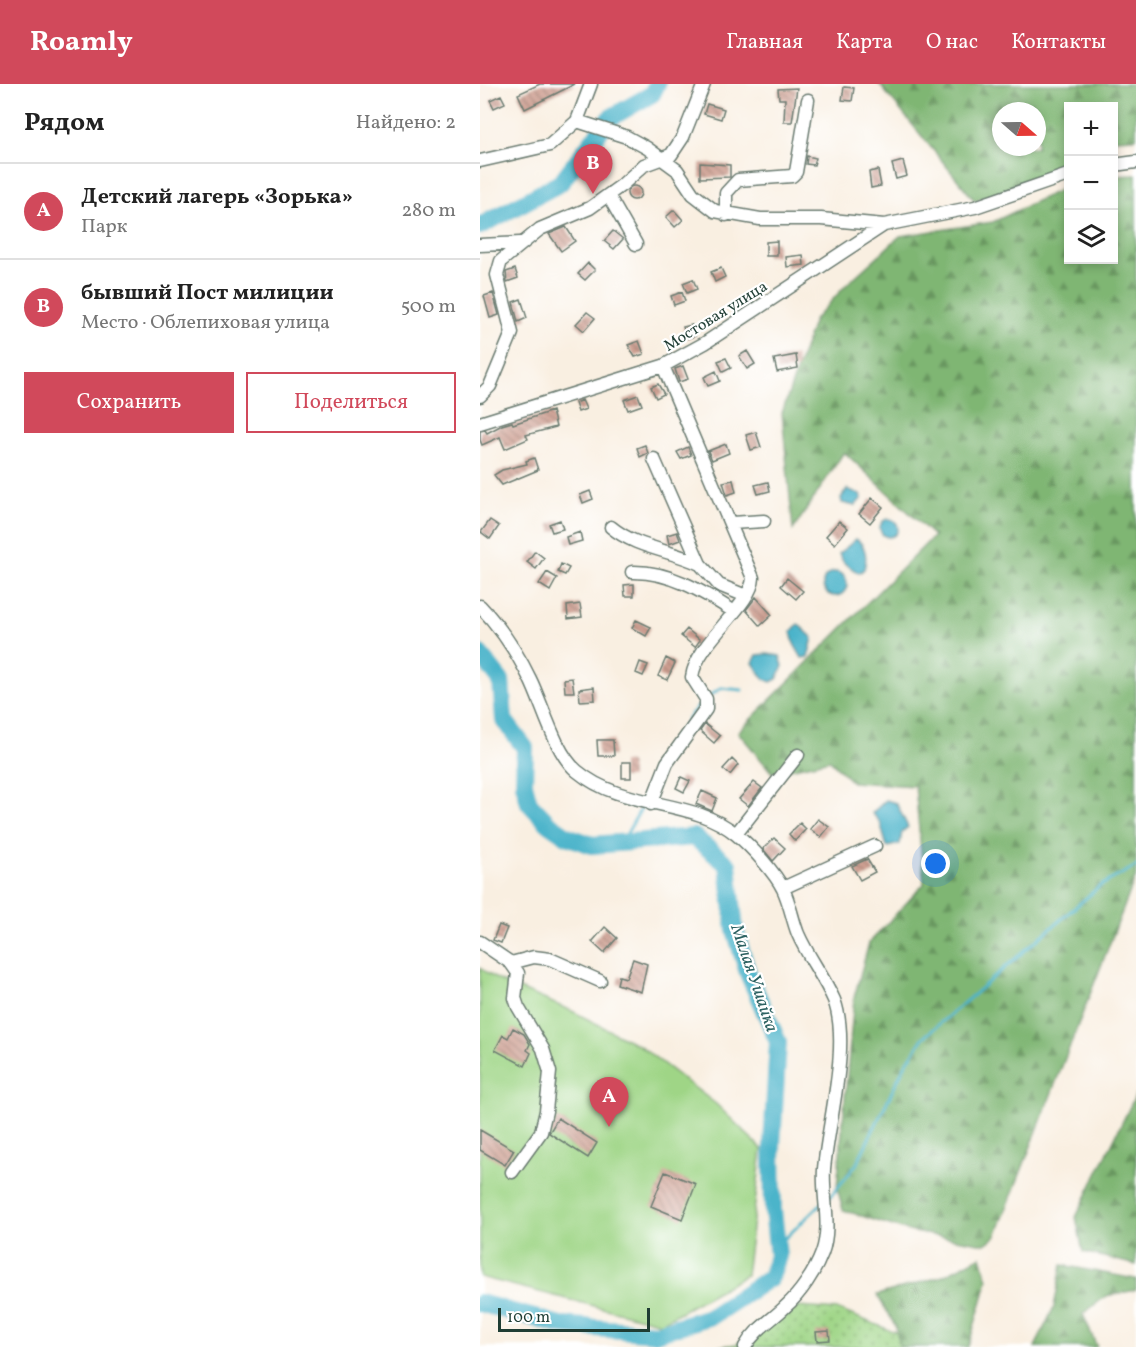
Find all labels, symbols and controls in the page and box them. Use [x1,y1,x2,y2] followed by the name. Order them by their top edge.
[30,23,133,62] text: Roamly
[726,28,803,57] text: Главная
[836,28,893,57] text: Карта
[926,28,978,57] text: О нас
[1011,28,1106,57] text: Контакты
[992,102,1046,156] north arrow
[1064,102,1118,264] map controls
[1064,102,1118,156] button: +
[24,105,104,141] text: Рядом
[356,109,456,137] text: Найдено: 2
[574,144,612,194] pin: B
[1064,156,1118,210] button: −
[81,182,353,213] text: Детский лагерь «Зорька»
[36,197,51,225] text: A
[401,197,456,225] text: 280 m
[1064,210,1118,264] button: layers
[81,213,127,241] text: Парк
[660,276,772,357] street label: Мостовая улица
[81,278,334,309] text: бывший Пост милиции
[37,293,50,321] text: B
[401,293,456,321] text: 500 m
[81,309,330,337] text: Место · Облепиховая улица
[24,372,234,433] button: Сохранить
[246,372,456,433] button: Поделиться
[921,849,950,878] your location
[723,920,784,1036] water label: Малая Ушайка
[590,1078,628,1127] pin: A
[498,1305,650,1332] scale bar
[507,1307,550,1329] text: 100 m

